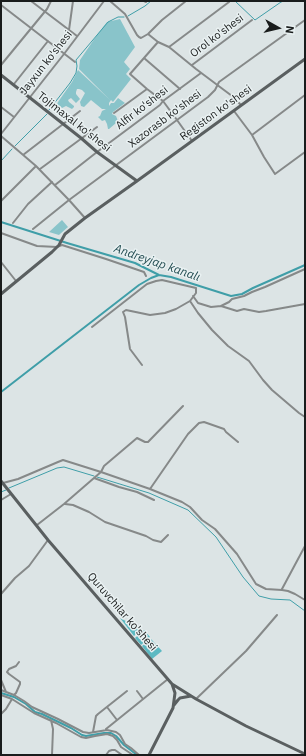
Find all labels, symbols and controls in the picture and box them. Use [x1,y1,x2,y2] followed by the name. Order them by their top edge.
[258,8,298,48] north arrow
[188,12,246,60] street label: Orol ko'shesi
[282,25,297,35] text: N
[17,28,75,98] street label: Jayxun ko'shesi
[113,83,171,133] street label: Alfir ko'shesi
[178,83,254,143] street label: Registon ko'shesi
[126,87,204,151] street label: Xazorasb ko'shesi
[35,89,113,155] street label: Tojimaxal ko'shesi
[112,241,202,285] water label: Andreyjap kanalı
[84,570,160,654] street label: Quruvchilar ko'shesi

